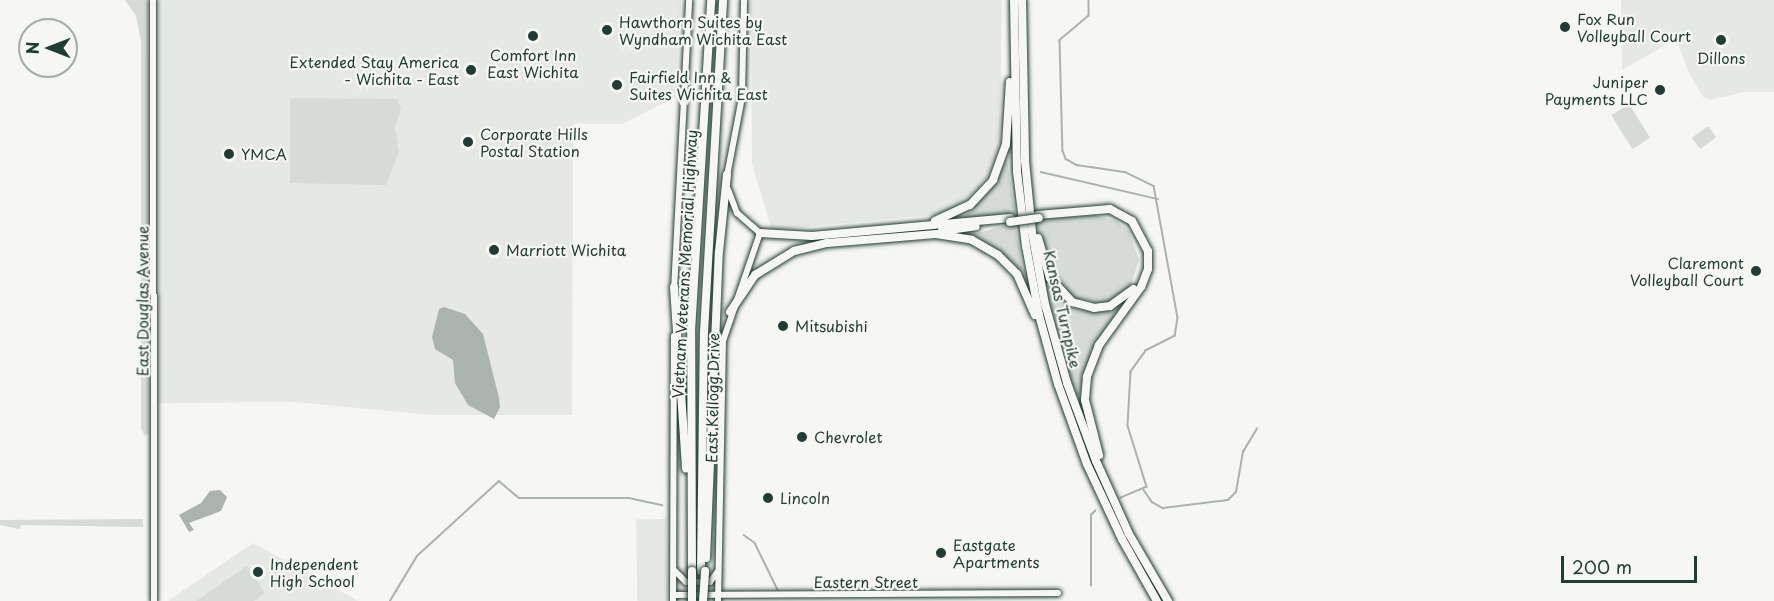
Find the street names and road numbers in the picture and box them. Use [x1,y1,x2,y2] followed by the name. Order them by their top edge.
[668,130,700,398] street label: Vietnam Veterans Memorial Highway
[133,226,151,376] street label: East Douglas Avenue
[1041,248,1085,370] street label: Kansas Turnpike
[702,333,722,463] street label: East Kellogg Drive
[813,573,919,591] street label: Eastern Street

